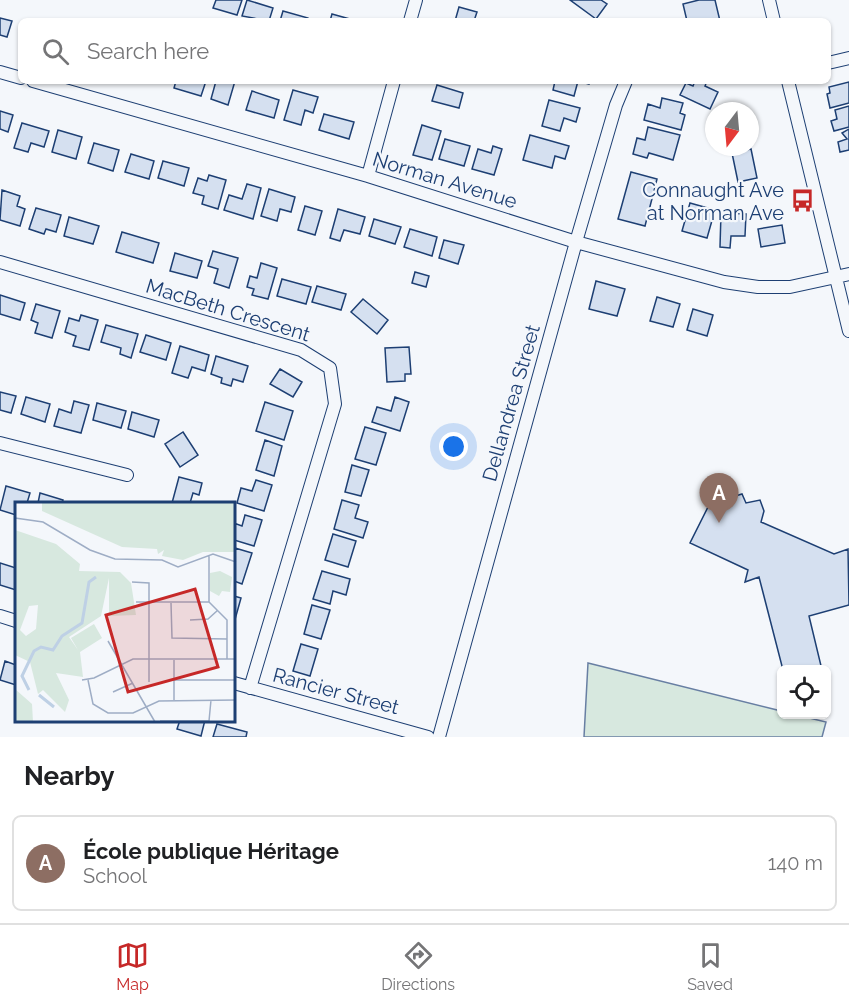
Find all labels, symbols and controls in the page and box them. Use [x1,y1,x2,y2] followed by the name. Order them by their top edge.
[18,18,831,84] search box
[39,35,72,68] icon: search
[87,38,209,64] text: Search here
[705,102,759,156] north arrow
[370,147,520,213] street label: Norman Avenue
[642,178,784,225] place label: Connaught Ave at Norman Ave
[789,188,815,214] bus stop icon: Connaught Ave at Norman Ave
[143,274,313,346] street label: MacBeth Crescent
[477,322,545,484] street label: Dellandrea Street
[439,432,468,461] your location
[700,474,738,523] pin: A
[15,502,236,722] inset map
[270,663,402,719] street label: Rancier Street
[777,665,831,719] map controls
[777,665,831,719] button: locate
[24,761,114,791] text: Nearby
[83,838,339,864] text: École publique Héritage
[39,851,52,875] text: A
[768,851,823,875] text: 140 m
[83,864,147,888] text: School
[116,939,149,994] tab: Map
[381,939,455,994] tab: Directions
[687,939,733,994] tab: Saved

